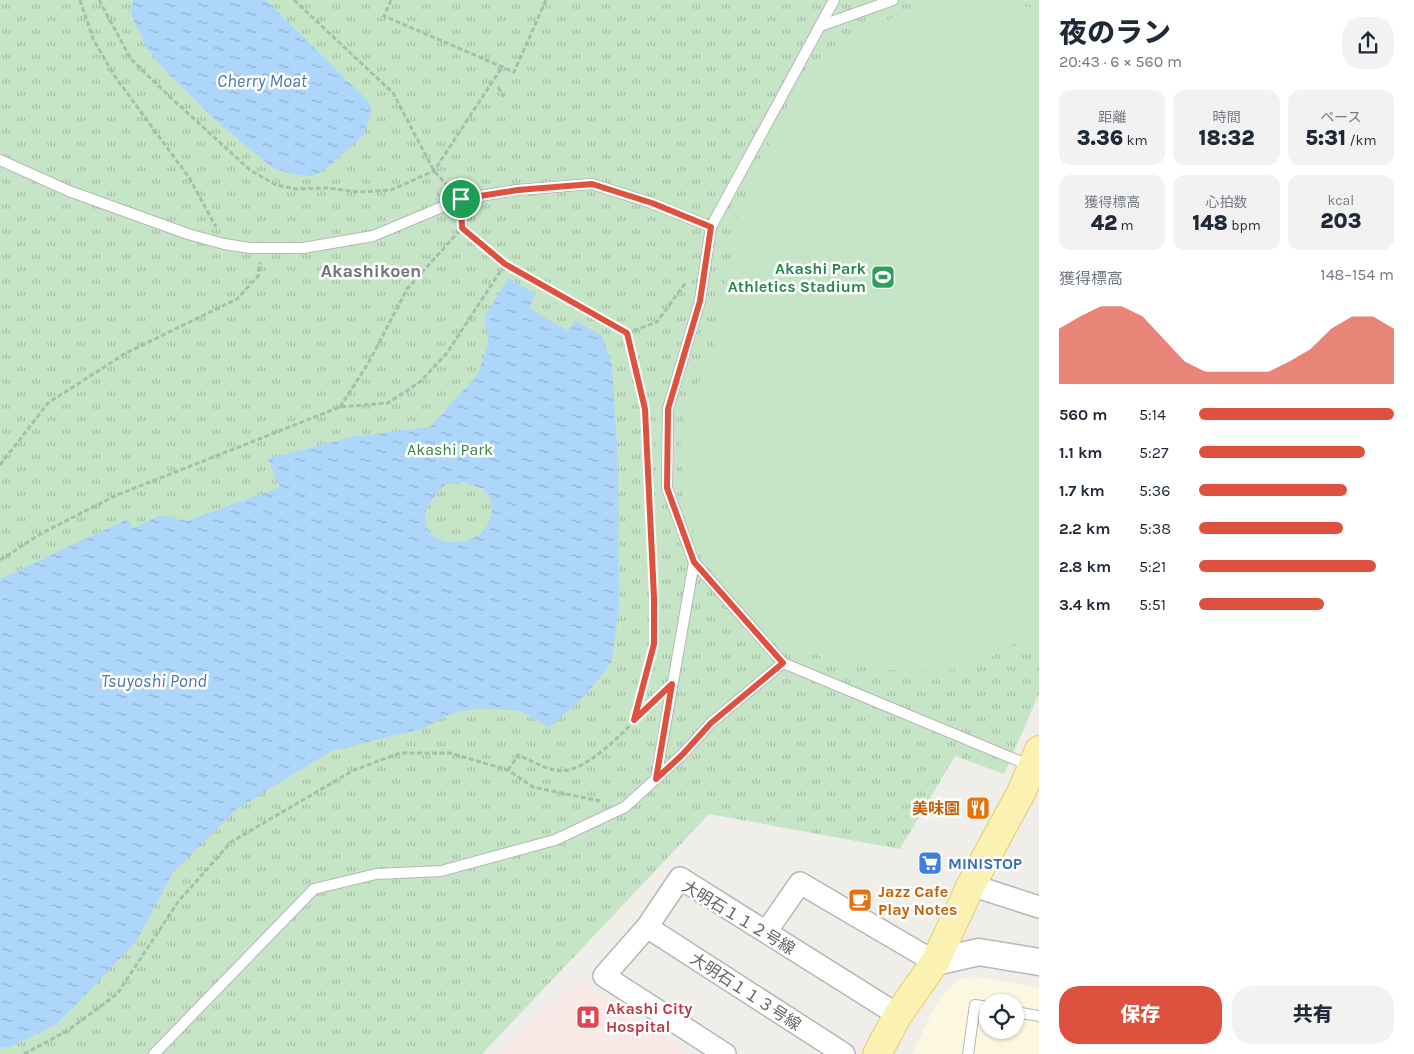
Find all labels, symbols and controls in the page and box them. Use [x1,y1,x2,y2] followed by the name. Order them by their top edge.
[1059,16,1171,49] text: 夜のラン
[1342,17,1394,69] button: share
[1059,52,1182,71] text: 20:43 · 6 × 560 m
[217,70,308,92] water label: Cherry Moat
[1098,109,1126,126] text: 距離
[1212,109,1240,126] text: 時間
[1320,109,1361,126] text: ペース
[1077,126,1123,150] text: 3.36
[1199,126,1254,150] text: 18:32
[1305,126,1346,150] text: 5:31
[1123,132,1147,149] text: km
[1346,132,1376,149] text: /km
[440,178,482,220] pin
[447,185,475,213] icon: arrive
[1327,192,1354,209] text: kcal
[1084,194,1140,211] text: 獲得標高
[1205,194,1247,211] text: 心拍数
[1320,209,1361,233] text: 203
[1091,211,1117,235] text: 42
[1192,211,1228,235] text: 148
[1117,217,1134,234] text: m
[1228,217,1261,234] text: bpm
[728,259,867,296] place label: Akashi Park Athletics Stadium
[321,260,421,282] district label: Akashikoen
[870,264,896,290] sports icon: Akashi Park Athletics Stadium
[1320,265,1394,284] text: 148–154 m
[1059,269,1123,288] text: 獲得標高
[1059,405,1107,424] text: 560 m
[1139,405,1166,424] text: 5:14
[407,440,493,459] park label: Akashi Park
[1059,443,1103,462] text: 1.1 km
[1139,443,1169,462] text: 5:27
[1059,481,1105,500] text: 1.7 km
[1139,481,1170,500] text: 5:36
[1059,519,1111,538] text: 2.2 km
[1139,519,1171,538] text: 5:38
[1059,557,1111,576] text: 2.8 km
[1139,557,1166,576] text: 5:21
[1059,595,1111,614] text: 3.4 km
[1139,595,1166,614] text: 5:51
[101,670,207,692] water label: Tsuyoshi Pond
[965,795,991,821] restaurant icon: 美味園
[912,799,960,818] place label: 美味園
[917,850,943,876] supermarket icon: MINISTOP
[948,854,1022,873] place label: MINISTOP
[679,876,799,959] street label: 大明石１１２号線
[878,882,957,919] place label: Jazz Cafe Play Notes
[847,887,873,913] cafe icon: Jazz Cafe Play Notes
[687,949,805,1034] street label: 大明石１１３号線
[1059,986,1222,1044] button: 保存
[1232,986,1394,1044] button: 共有
[979,994,1024,1039] map controls
[979,994,1024,1039] button: locate
[606,999,692,1036] place label: Akashi City Hospital
[575,1004,601,1030] hospital icon: Akashi City Hospital

